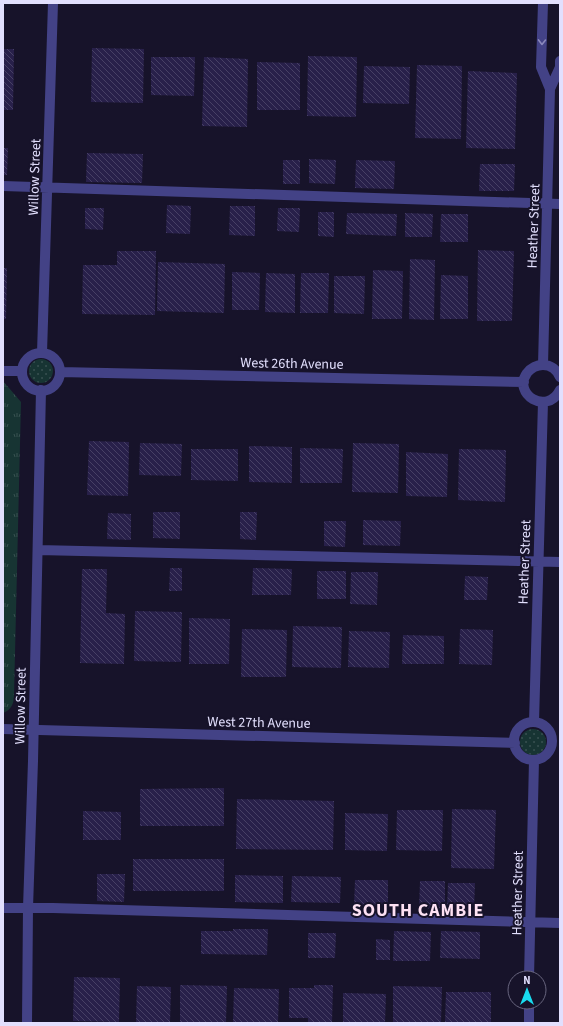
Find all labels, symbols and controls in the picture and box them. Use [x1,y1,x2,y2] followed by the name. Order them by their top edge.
[538,39,546,45] one-way arrow
[24,138,46,216] street label: Willow Street
[523,183,545,269] street label: Heather Street
[240,353,344,375] street label: West 26th Avenue
[514,519,536,605] street label: Heather Street
[10,667,32,745] street label: Willow Street
[207,712,311,734] street label: West 27th Avenue
[507,850,529,936] street label: Heather Street
[352,898,484,923] district label: SOUTH CAMBIE
[507,970,547,1010] north arrow
[523,973,531,988] text: N

